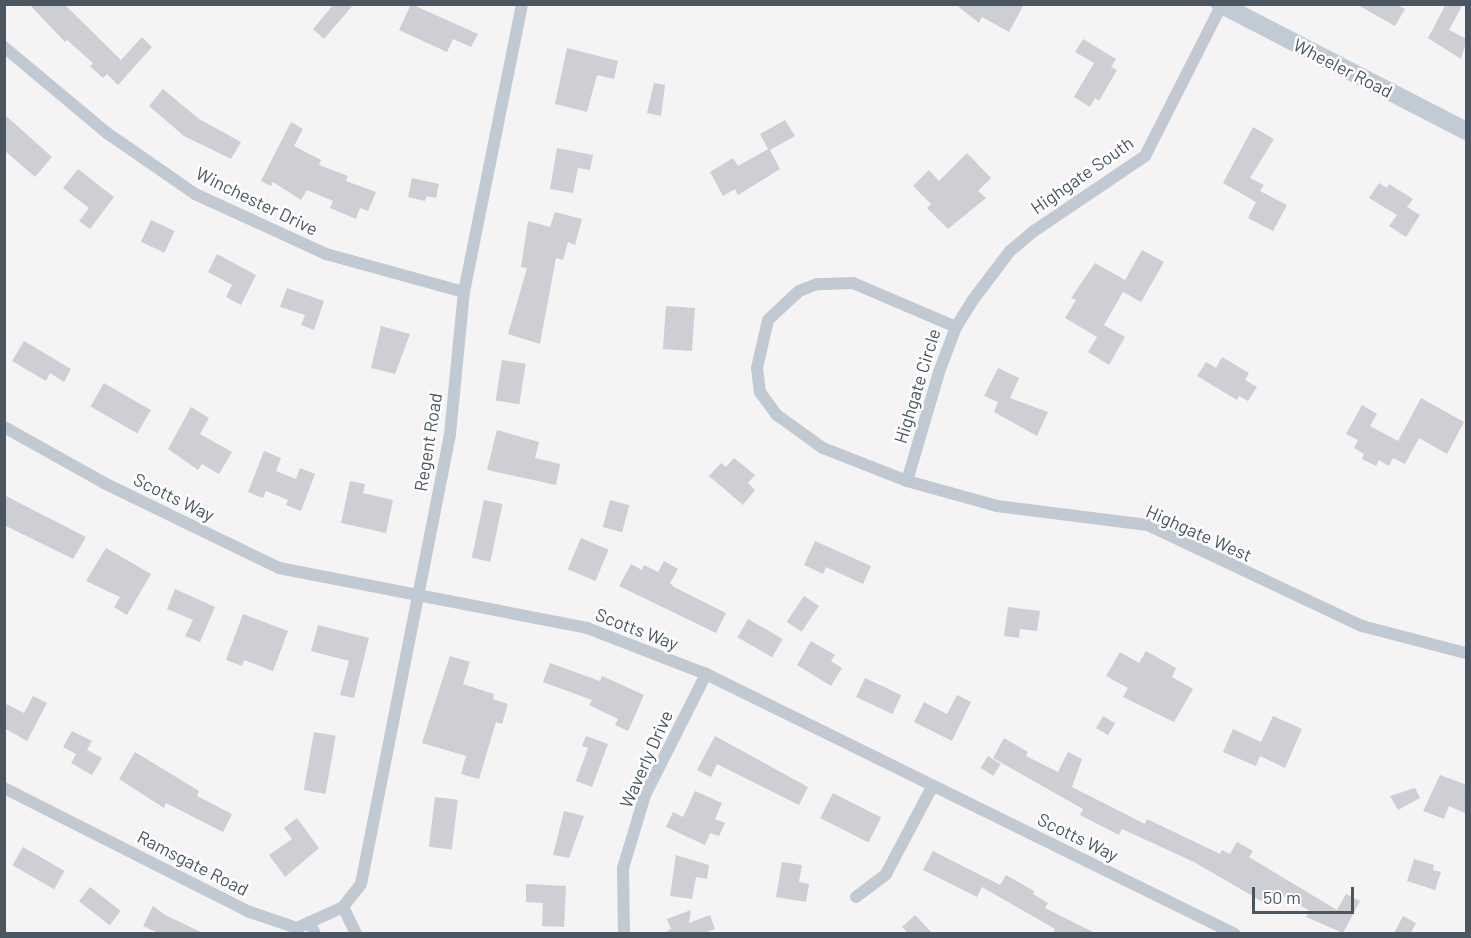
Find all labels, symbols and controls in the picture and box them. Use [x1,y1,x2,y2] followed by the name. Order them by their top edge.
[1290,34,1396,102] street label: Wheeler Road
[1027,132,1137,218] street label: Highgate South
[192,162,322,240] street label: Winchester Drive
[889,326,945,446] street label: Highgate Circle
[410,391,446,493] street label: Regent Road
[130,468,218,526] street label: Scotts Way
[1143,500,1255,566] street label: Highgate West
[592,603,682,655] street label: Scotts Way
[615,707,677,811] street label: Waverly Drive
[1034,808,1122,866] street label: Scotts Way
[134,826,252,900] street label: Ramsgate Road
[1255,875,1357,913] scale bar
[1263,886,1301,908] text: 50 m

